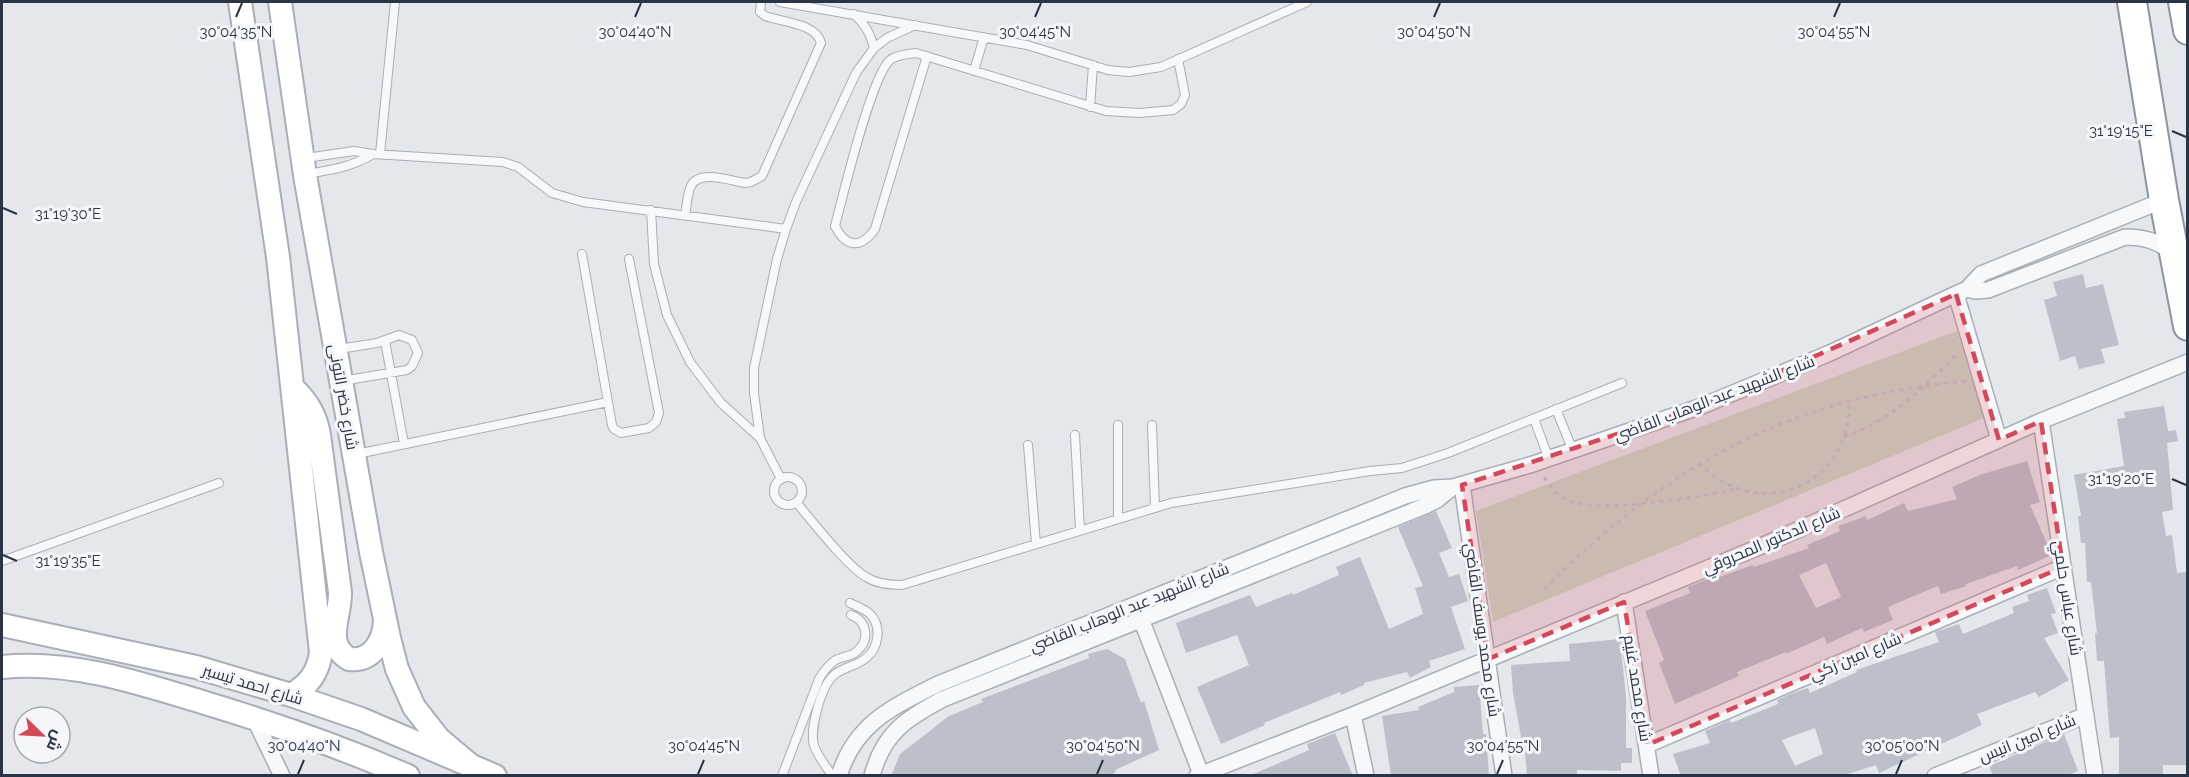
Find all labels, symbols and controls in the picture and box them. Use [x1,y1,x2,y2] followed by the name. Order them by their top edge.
[200,23,272,41] text: 30°04'35"N
[598,23,672,41] text: 30°04'40"N
[999,23,1071,41] text: 30°04'45"N
[1397,23,1471,41] text: 30°04'50"N
[1798,23,1870,41] text: 30°04'55"N
[2089,122,2153,140] text: 31°19'15"E
[35,205,101,223] text: 31°19'30"E
[323,343,362,452] street label: شارع خضر التونى
[1611,351,1818,448] street label: شارع الشهيد عبد الوهاب القاضي
[2088,470,2154,488] text: 31°19'20"E
[1699,503,1845,582] street label: شارع الدكتور المحروقي
[2045,539,2086,658] street label: شارع عباس حلمي
[1458,542,1504,719] street label: شارع محمد يوسف القاضي
[35,552,101,570] text: 31°19'35"E
[1027,559,1233,659] street label: شارع الشهيد عبد الوهاب القاضي
[1806,629,1906,688] street label: شارع امين زكي
[1618,633,1655,743] street label: شارع محمد غنيم
[199,660,305,711] street label: شارع احمد تيسير
[12,705,72,765] north arrow
[1976,710,2079,768] street label: شارع امين انيس
[42,728,68,754] text: ش
[267,737,341,755] text: 30°04'40"N
[668,737,740,755] text: 30°04'45"N
[1066,737,1140,755] text: 30°04'50"N
[1467,737,1539,755] text: 30°04'55"N
[1864,737,1940,755] text: 30°05'00"N

